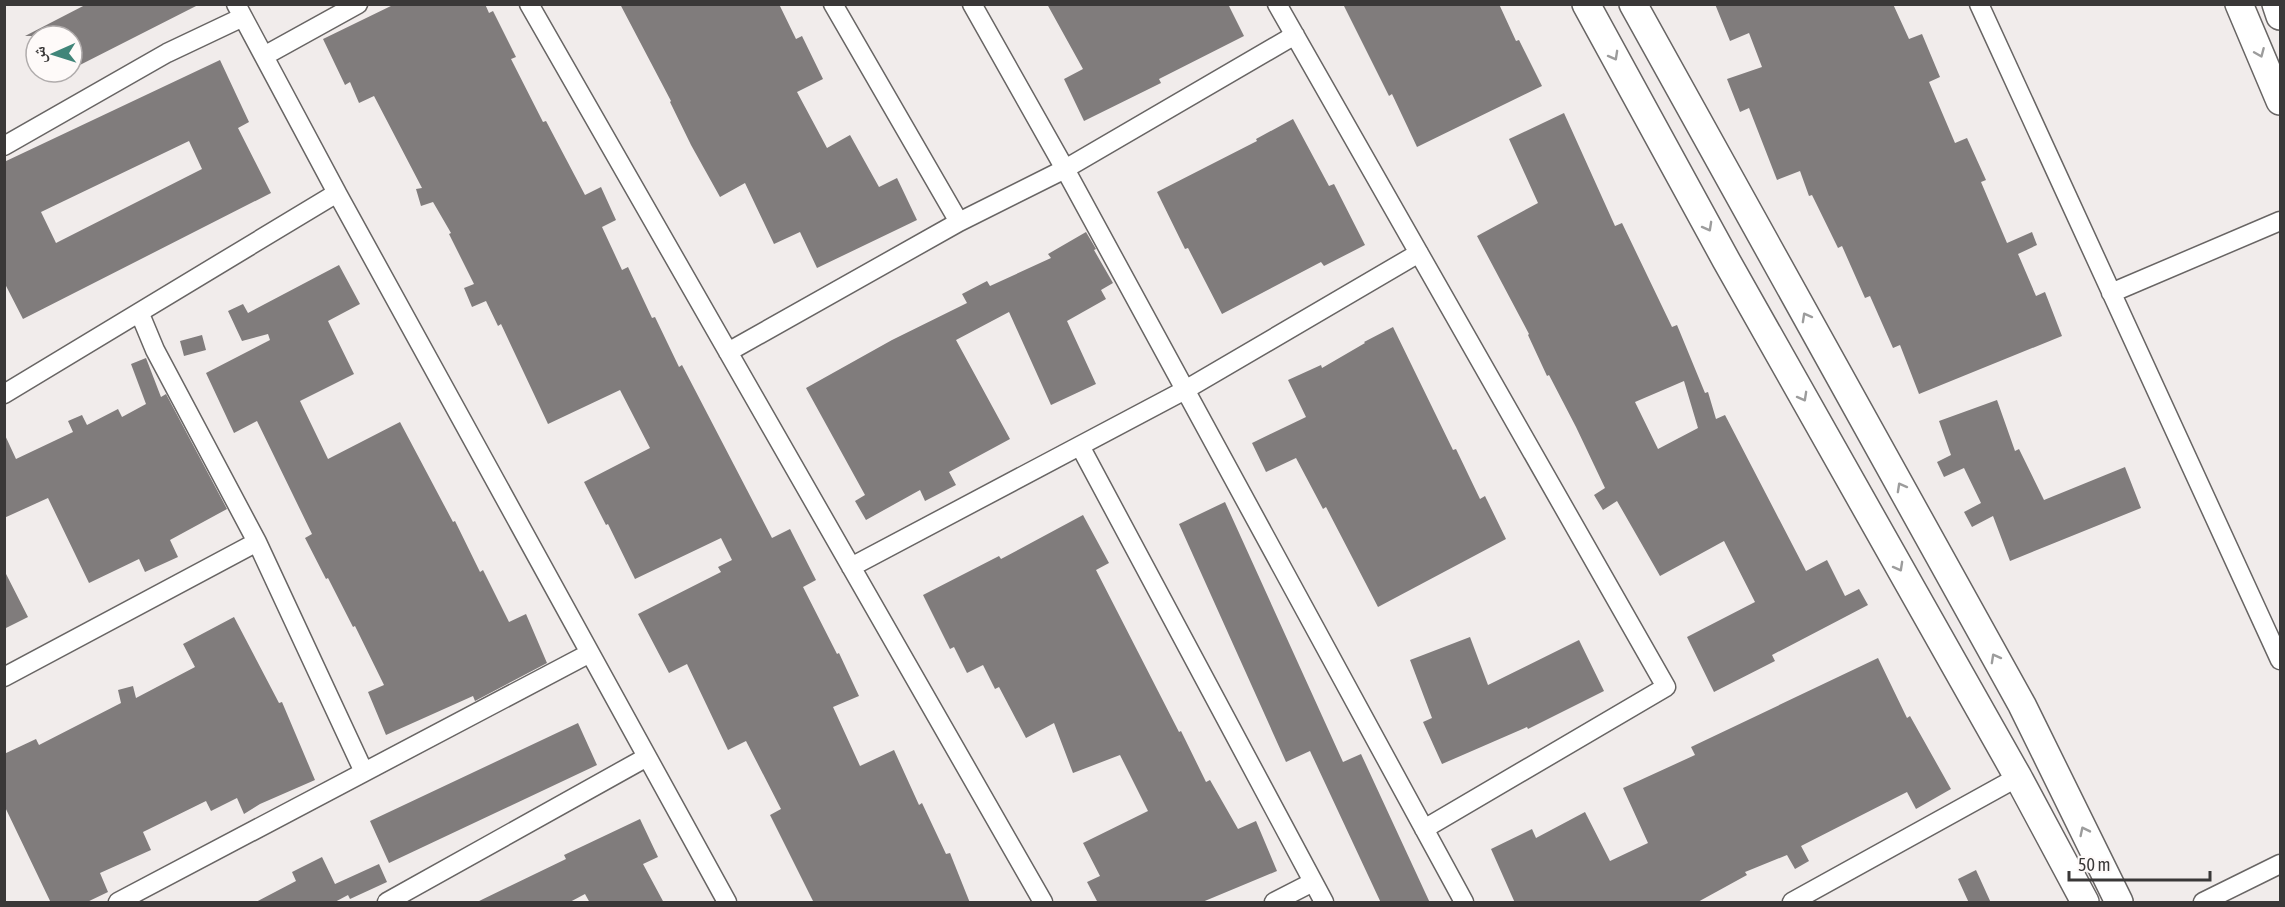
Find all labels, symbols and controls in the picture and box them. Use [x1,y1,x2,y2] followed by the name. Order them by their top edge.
[24,24,84,84] north arrow
[30,46,49,64] text: ش
[2253,46,2265,57] one-way arrow
[1607,50,1618,60] one-way arrow
[1701,221,1712,231] one-way arrow
[1802,312,1813,323] one-way arrow
[1796,391,1807,401] one-way arrow
[1897,483,1908,493] one-way arrow
[1892,561,1903,571] one-way arrow
[1991,653,2002,664] one-way arrow
[2080,827,2091,838] one-way arrow
[2069,844,2210,882] scale bar
[2078,854,2110,875] text: 50 m

